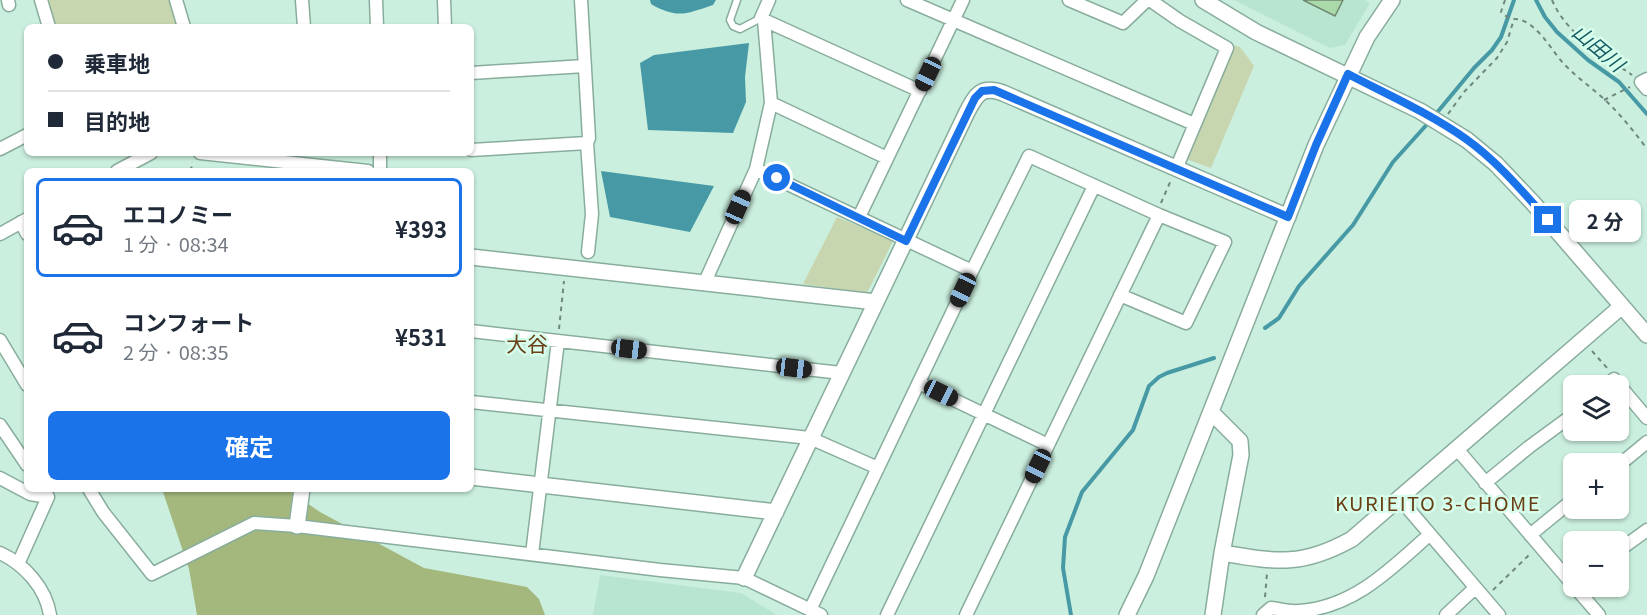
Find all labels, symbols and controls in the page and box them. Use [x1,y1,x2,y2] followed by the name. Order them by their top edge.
[1567,17,1633,79] water label: 山田川
[84,46,150,78] text: 乗車地
[912,54,944,94] car
[84,104,150,136] text: 目的地
[763,164,790,191] route start
[722,187,754,227] car
[123,197,233,229] text: エコノミー
[1569,199,1641,241] callout: 2 分
[51,201,105,255] icon: car
[1534,206,1561,233] route end
[1587,206,1623,235] text: 2 分
[395,212,447,244] text: ¥393
[123,229,229,258] text: 1 分 · 08:34
[947,270,979,310] car
[123,305,254,337] text: コンフォート
[51,309,105,363] icon: car
[395,320,447,352] text: ¥531
[506,328,548,358] district label: 大谷
[123,337,229,366] text: 2 分 · 08:35
[610,338,648,360] car
[775,357,813,379] car
[1563,375,1629,597] map controls
[1563,375,1629,441] button: layers
[921,377,961,409] car
[48,411,450,480] button: 確定
[1022,446,1054,486] car
[1563,453,1629,519] button: +
[1335,488,1541,517] district label: KURIEITO 3-CHOME
[1563,531,1629,597] button: −

